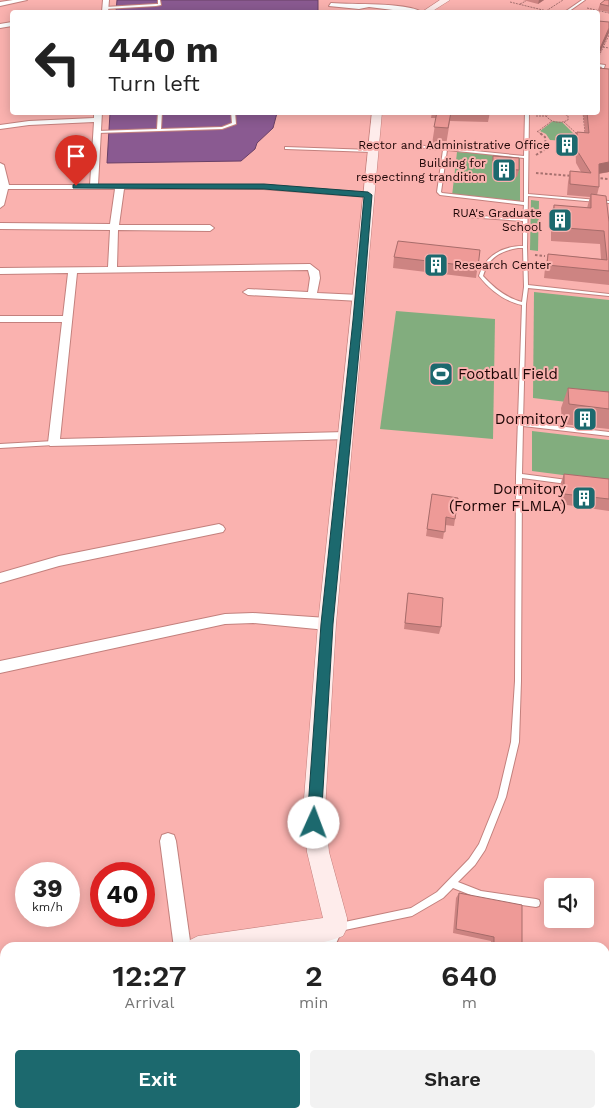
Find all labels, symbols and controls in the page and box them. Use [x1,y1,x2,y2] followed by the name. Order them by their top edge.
[108,29,219,71] text: 440 m
[25,30,90,95] icon: left
[108,71,200,96] text: Turn left
[554,132,580,158] building icon: Rector and Administrative Office
[55,135,97,186] pin
[358,138,550,152] place label: Rector and Administrative Office
[62,142,90,170] icon: arrive
[356,156,486,184] place label: Building for respectinng trandition
[491,157,517,183] building icon: Building for respectinng trandition
[452,206,542,234] place label: RUA's Graduate School
[547,207,573,233] building icon: RUA's Graduate School
[423,252,449,278] building icon: Research Center
[454,258,551,272] place label: Research Center
[428,361,454,387] sports icon: Football Field
[458,365,558,383] place label: Football Field
[572,406,598,432] building icon: Dormitory
[495,410,568,428] place label: Dormitory
[449,480,566,515] place label: Dormitory (Former FLMLA)
[571,485,597,511] building icon: Dormitory (Former FLMLA)
[287,796,339,848] position arrow
[90,862,155,927] speed limit sign: 40
[32,874,63,903] text: 39
[544,878,594,928] map controls
[544,878,594,928] button: sound
[32,900,63,914] text: km/h
[113,958,187,993] text: 12:27
[305,958,323,993] text: 2
[441,958,498,993] text: 640
[125,993,175,1012] text: Arrival
[299,993,329,1012] text: min
[462,993,477,1012] text: m
[15,1050,300,1108] button: Exit
[310,1050,595,1108] button: Share

